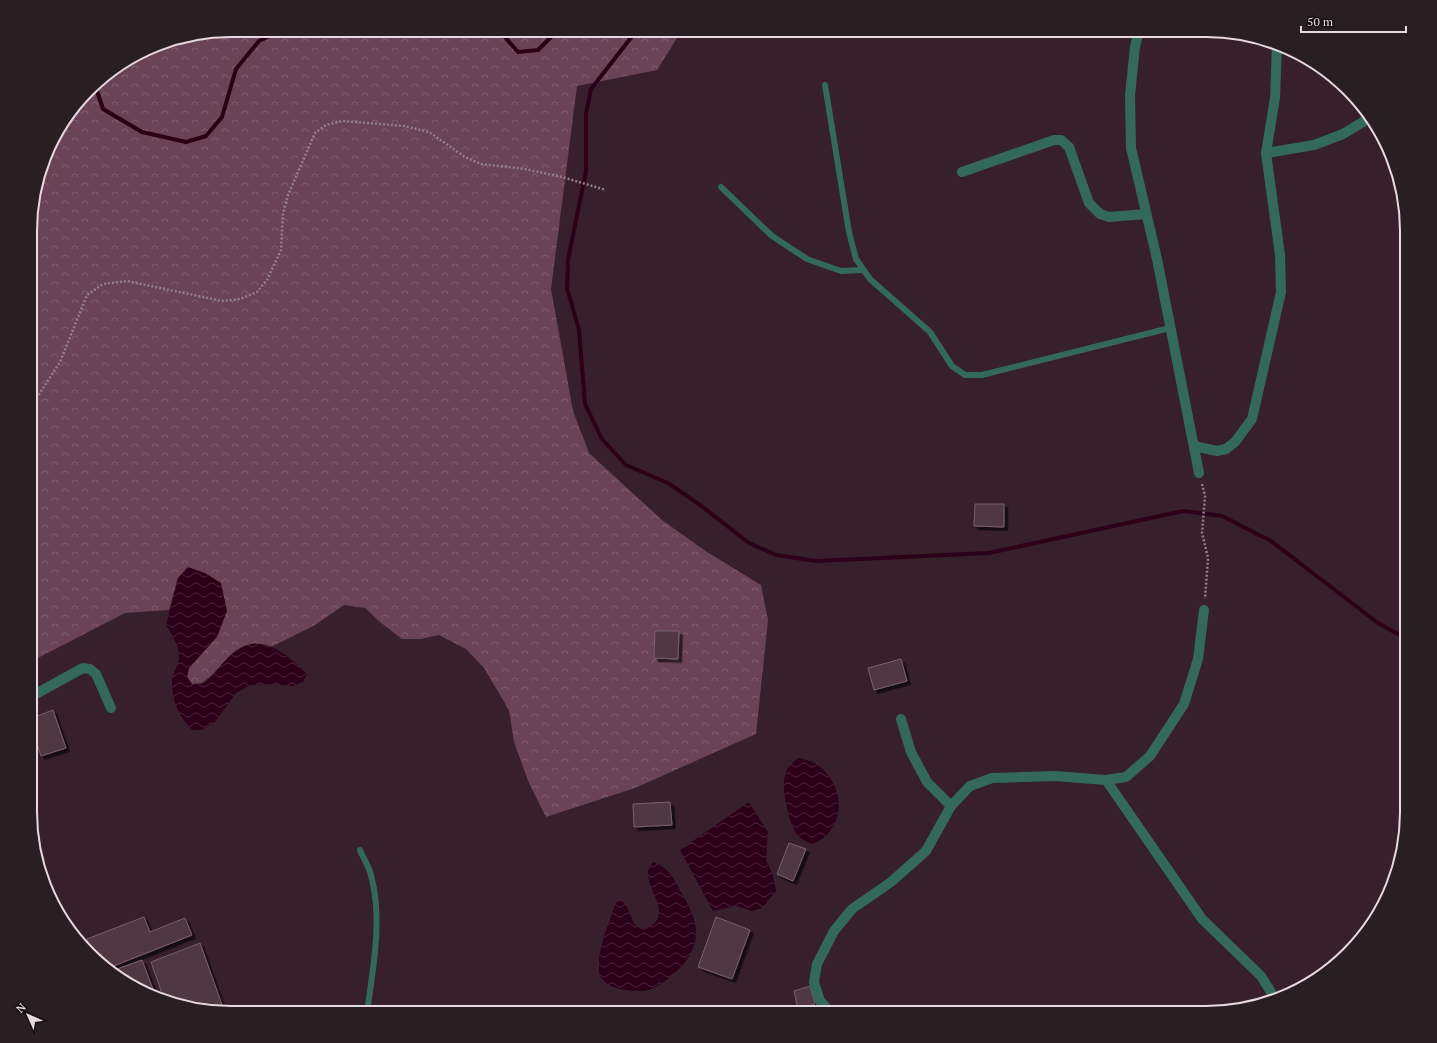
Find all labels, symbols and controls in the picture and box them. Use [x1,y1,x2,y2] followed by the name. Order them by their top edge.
[1301,8,1406,34] scale bar
[1307,14,1334,29] text: 50 m
[8,995,48,1035] north arrow
[13,1000,29,1016] text: N

